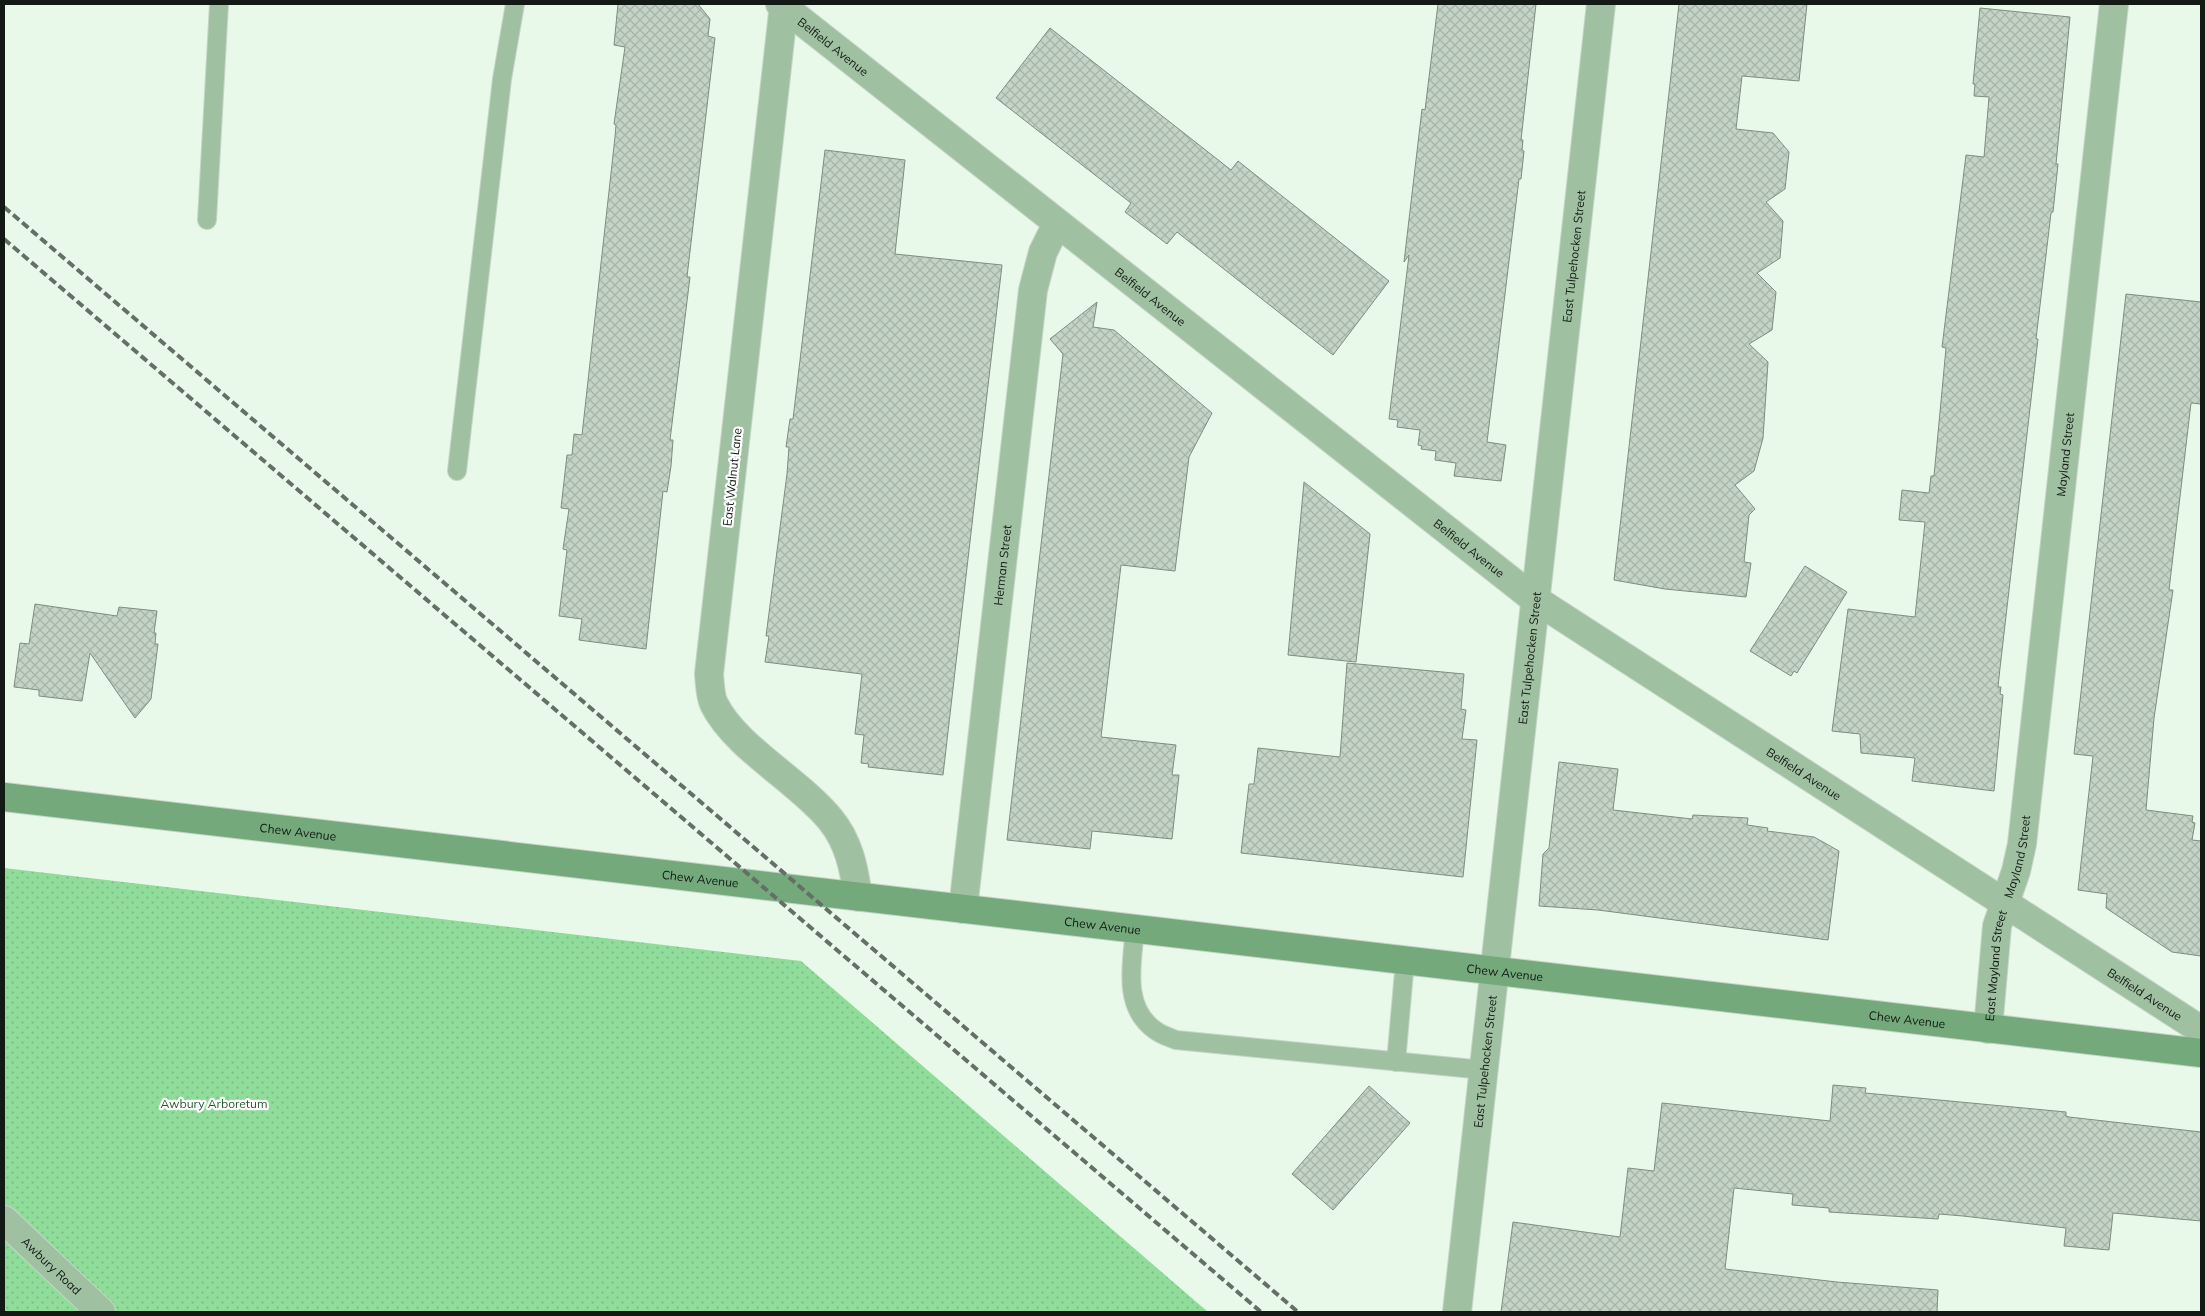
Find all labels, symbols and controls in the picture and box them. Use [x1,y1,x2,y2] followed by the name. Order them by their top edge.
[795,14,872,79] street label: Belfield Avenue
[1558,189,1588,323] street label: East Tulpehocken Street
[1112,264,1189,329] street label: Belfield Avenue
[2053,412,2077,497] street label: Mayland Street
[719,427,745,527] street label: East Walnut Lane
[1431,515,1508,580] street label: Belfield Avenue
[990,524,1014,606] street label: Herman Street
[1514,591,1544,725] street label: East Tulpehocken Street
[1764,744,1844,803] street label: Belfield Avenue
[2000,814,2033,900] street label: Mayland Street
[259,819,337,843] street label: Chew Avenue
[661,866,739,890] street label: Chew Avenue
[1981,908,2009,1022] street label: East Mayland Street
[1063,913,1142,937] street label: Chew Avenue
[1466,960,1544,984] street label: Chew Avenue
[2105,964,2185,1023] street label: Belfield Avenue
[1470,995,1499,1129] street label: East Tulpehocken Street
[1868,1007,1946,1031] street label: Chew Avenue
[161,1096,267,1111] park label: Awbury Arboretum
[19,1234,85,1297] street label: Awbury Road

